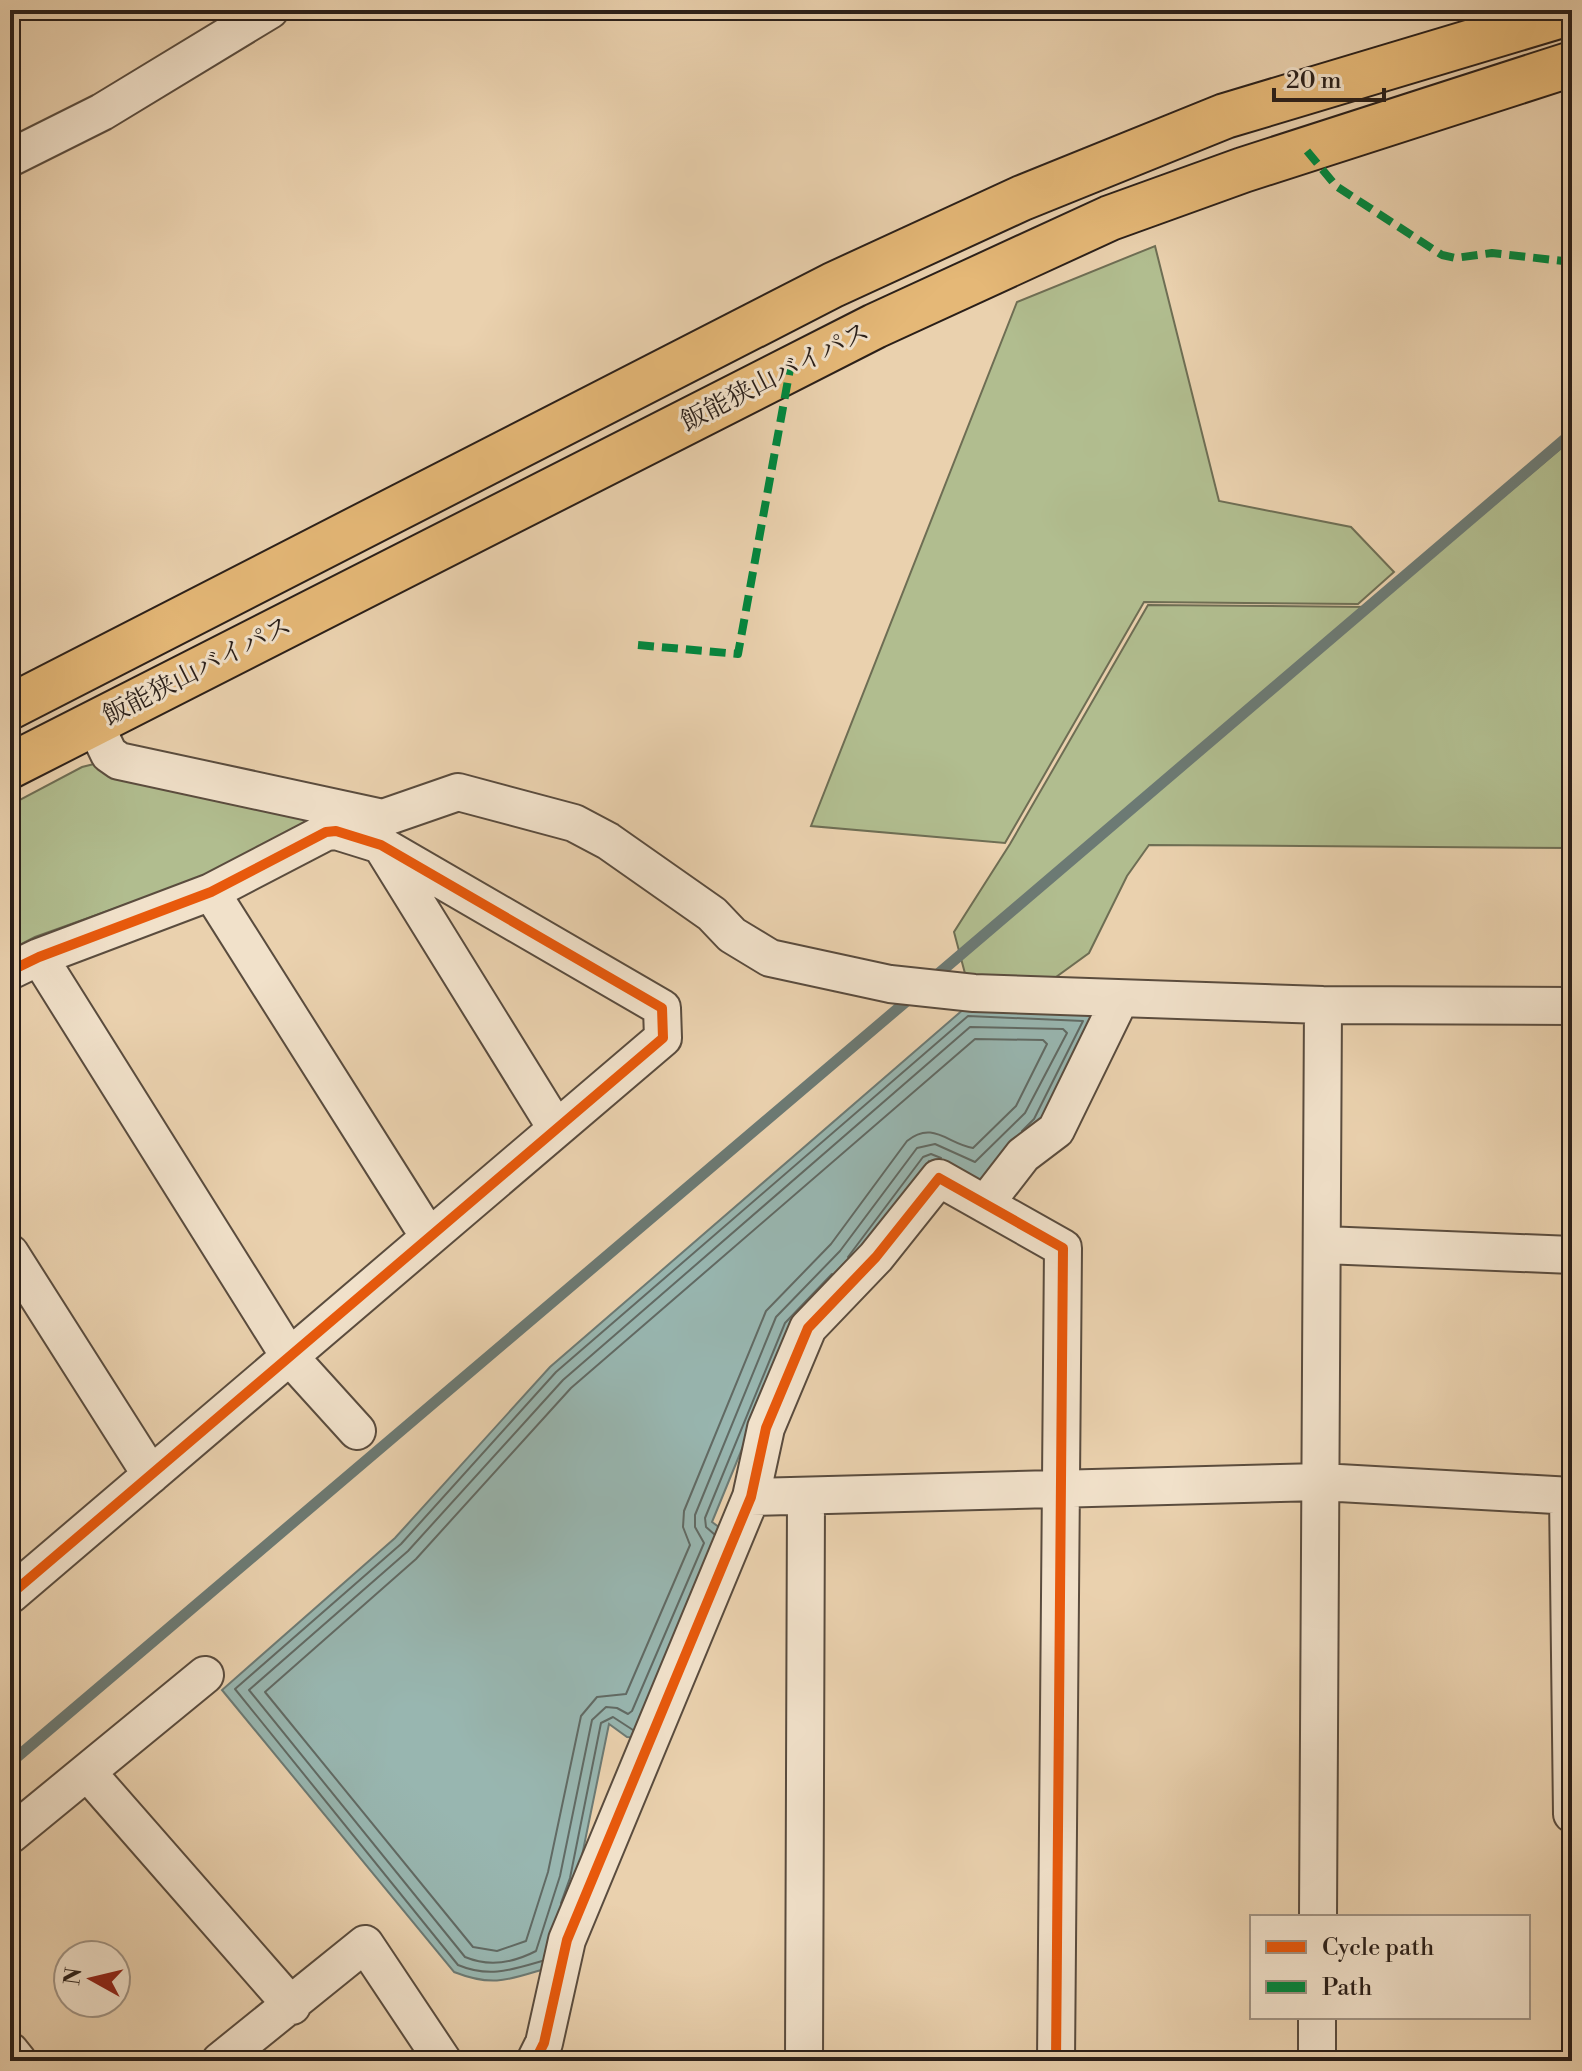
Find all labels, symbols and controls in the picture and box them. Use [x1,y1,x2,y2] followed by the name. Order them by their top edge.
[1274,52,1384,102] scale bar
[1286,66,1342,96] text: 20 m
[675,316,875,438] street label: 飯能狭山バイパス
[97,610,297,732] street label: 飯能狭山バイパス
[1250,1915,1530,2019] legend
[1322,1933,1434,1963] text: Cycle path
[52,1939,132,2019] north arrow
[59,1965,88,1987] text: N
[1322,1973,1372,2003] text: Path

